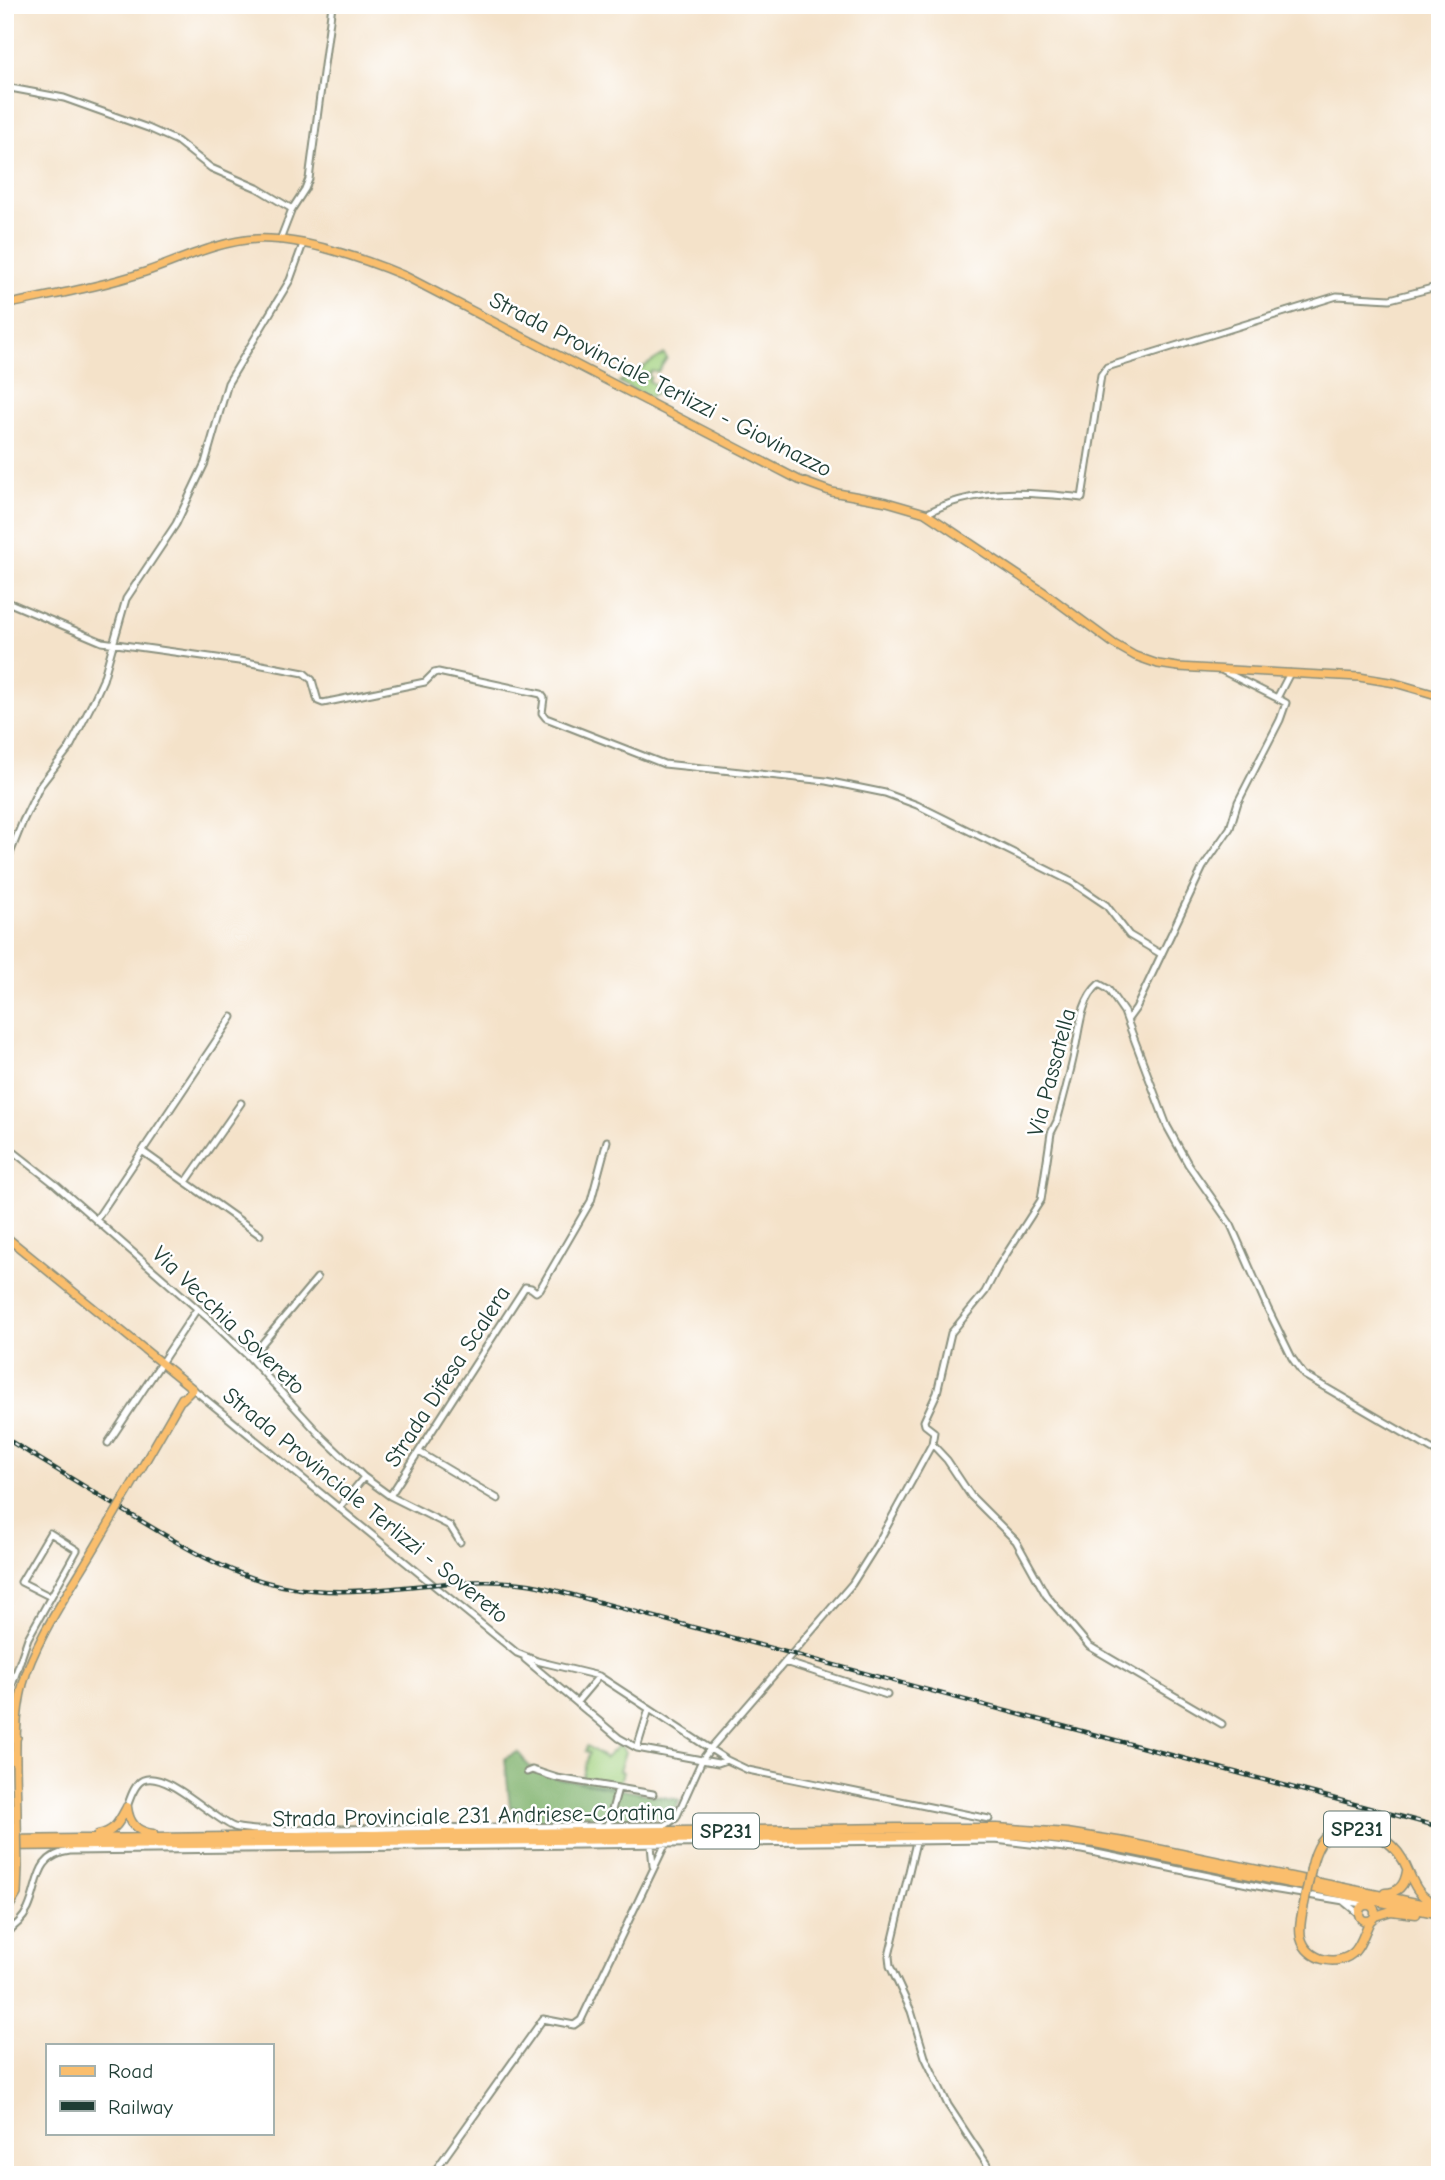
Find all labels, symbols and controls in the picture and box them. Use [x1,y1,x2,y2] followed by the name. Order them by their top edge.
[485,286,836,483] street label: Strada Provinciale Terlizzi - Giovinazzo
[1021,1005,1082,1139] street label: Via Passatella
[146,1240,311,1400] street label: Via Vecchia Sovereto
[379,1281,516,1472] street label: Strada Difesa Scalera
[217,1382,514,1629] street label: Strada Provinciale Terlizzi - Sovereto
[272,1798,676,1833] street label: Strada Provinciale 231 Andriese-Coratina
[1324,1812,1390,1846] road number: SP231
[693,1814,759,1848] road number: SP231
[46,2044,273,2134] legend
[108,2059,153,2083] text: Road
[108,2095,173,2119] text: Railway

